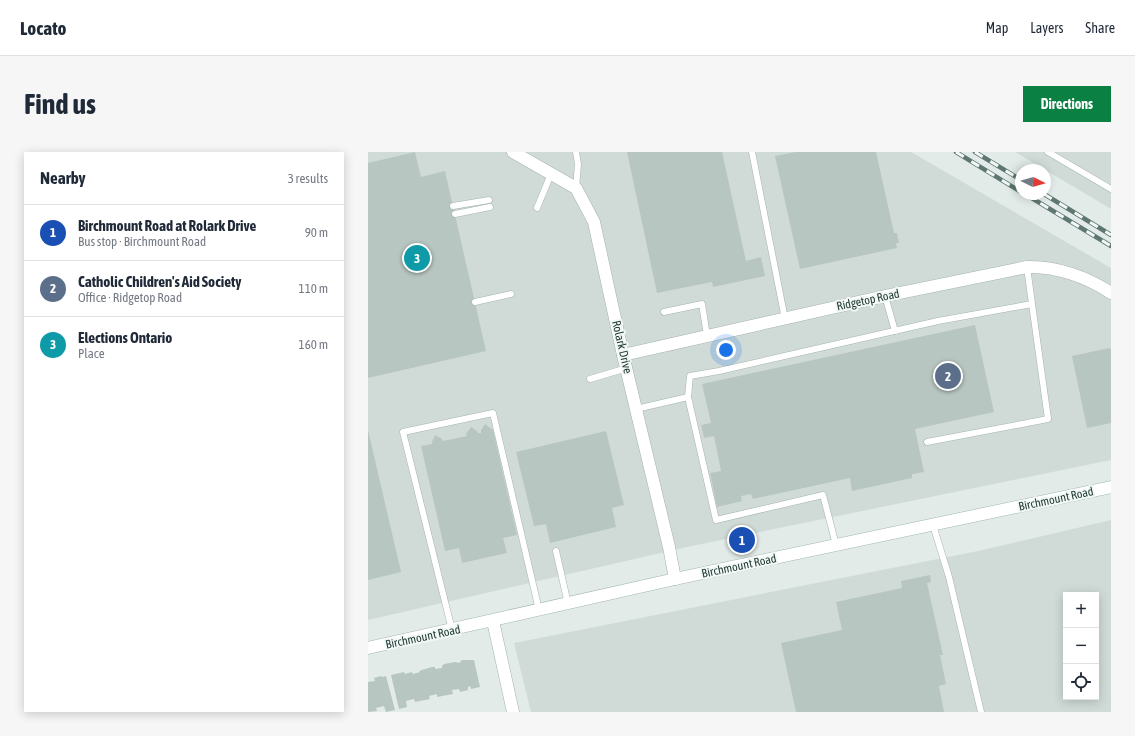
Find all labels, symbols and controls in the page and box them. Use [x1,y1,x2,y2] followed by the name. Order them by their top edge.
[20,17,66,39] text: Locato
[986,20,1008,36] text: Map
[1030,20,1063,36] text: Layers
[1085,20,1115,36] text: Share
[1023,86,1111,122] button: Directions
[24,88,96,120] text: Find us
[1015,164,1051,200] north arrow
[40,168,86,188] text: Nearby
[288,171,328,186] text: 3 results
[78,217,256,234] text: Birchmount Road at Rolark Drive
[50,225,56,240] text: 1
[305,225,328,240] text: 90 m
[78,234,206,249] text: Bus stop · Birchmount Road
[404,243,430,273] pin: 3
[78,273,241,290] text: Catholic Children's Aid Society
[50,281,56,296] text: 2
[299,281,328,296] text: 110 m
[835,286,901,314] street label: Ridgetop Road
[78,290,182,305] text: Office · Ridgetop Road
[609,319,635,375] street label: Rolark Drive
[78,329,172,346] text: Elections Ontario
[50,337,56,352] text: 3
[299,337,328,352] text: 160 m
[716,340,736,360] your location
[78,346,105,361] text: Place
[935,361,961,391] pin: 2
[1017,484,1095,514] street label: Birchmount Road
[729,525,755,555] pin: 1
[700,551,778,581] street label: Birchmount Road
[1063,592,1099,700] map controls
[1063,592,1099,628] button: +
[384,622,462,652] street label: Birchmount Road
[1063,628,1099,664] button: −
[1063,664,1099,700] button: locate

